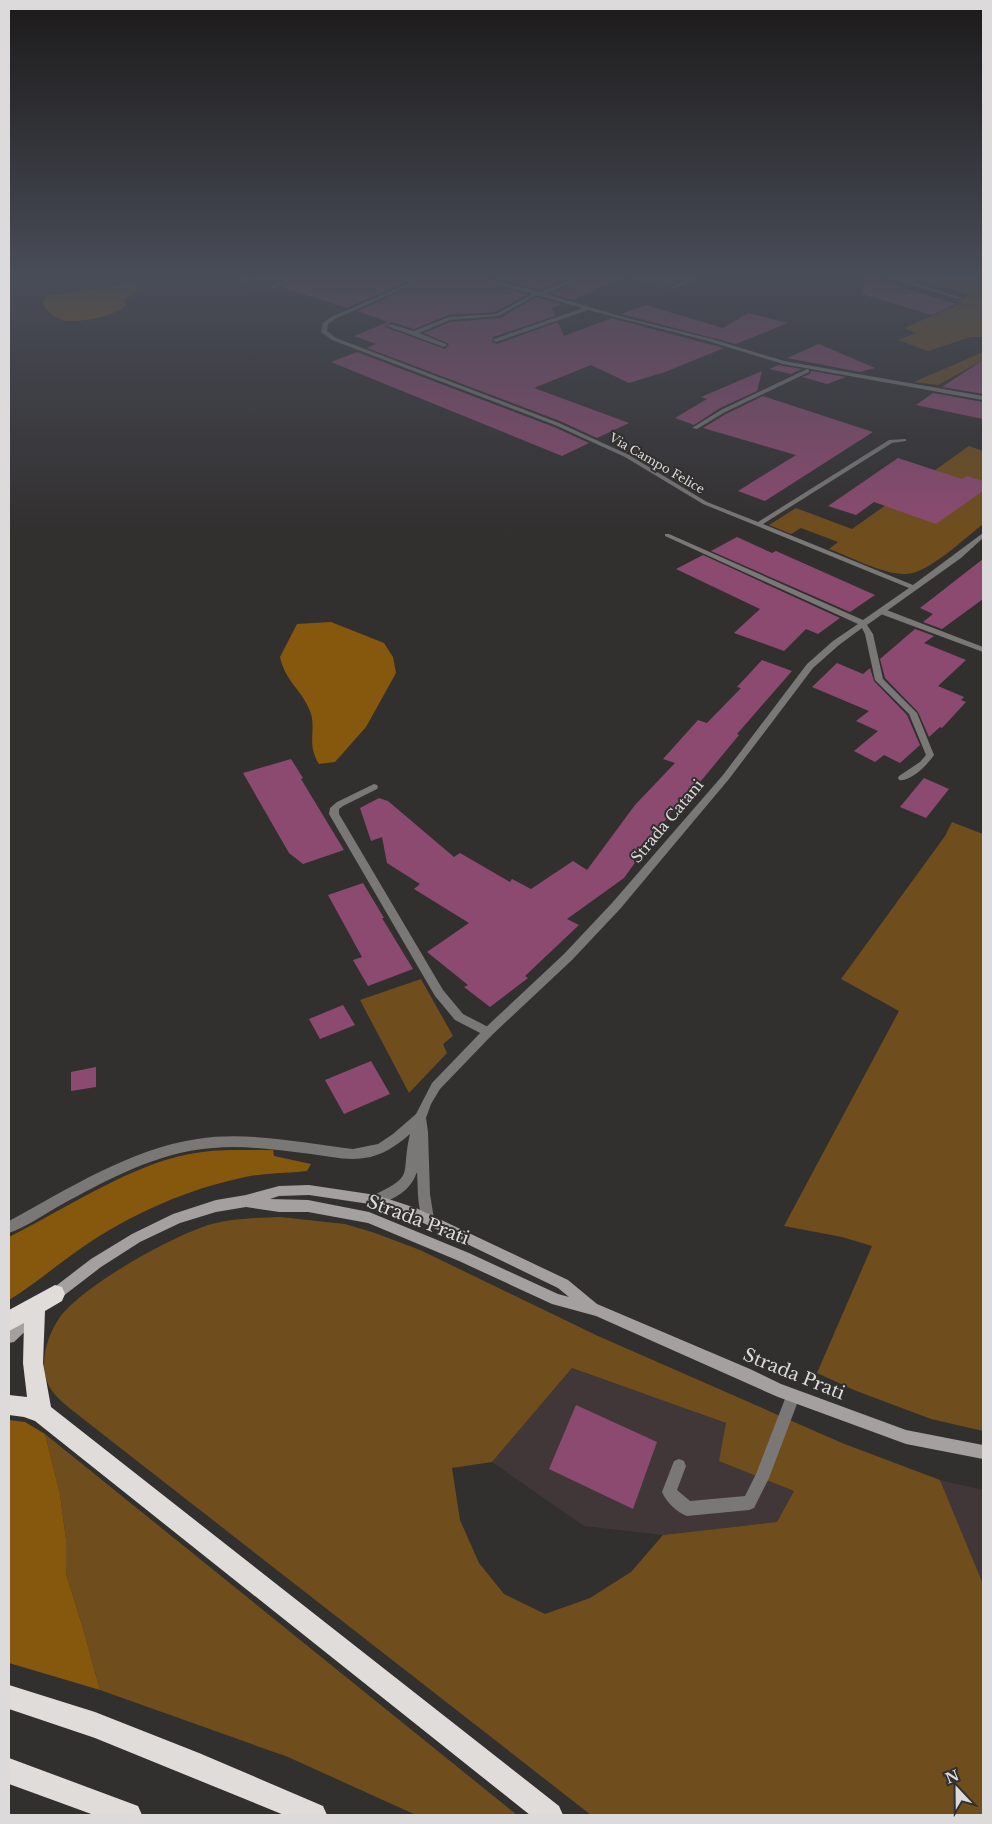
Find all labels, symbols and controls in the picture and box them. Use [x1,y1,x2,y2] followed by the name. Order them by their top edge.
[606,429,707,496] street label: Via Campo Felice
[627,775,707,867] street label: Strada Catani
[364,1190,472,1250] street label: Strada Prati
[740,1344,848,1404] street label: Strada Prati
[932,1764,982,1814] north arrow
[943,1766,962,1788] text: N

